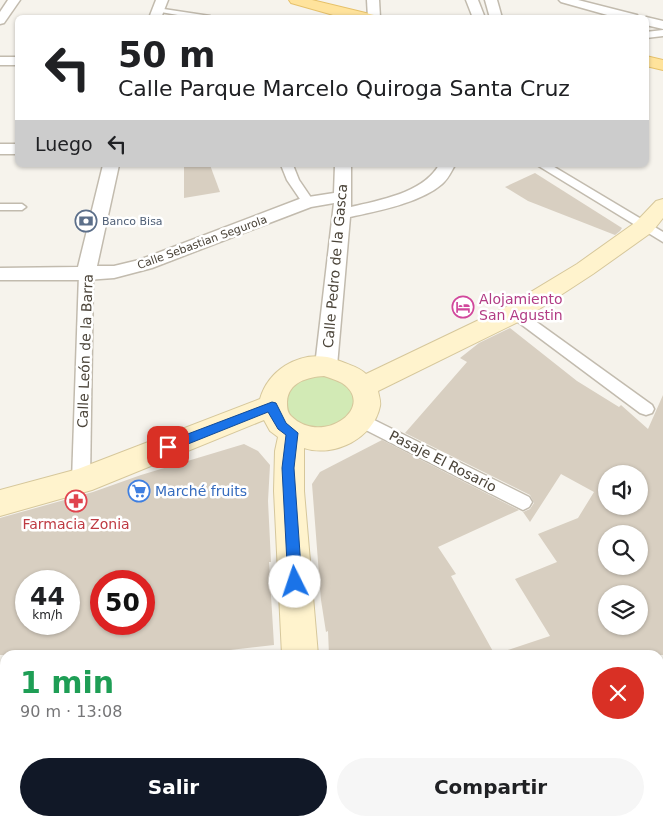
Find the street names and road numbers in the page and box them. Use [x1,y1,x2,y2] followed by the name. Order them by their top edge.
[320,183,350,349] street label: Calle Pedro de la Gasca
[136,213,269,272] street label: Calle Sebastian Segurola
[74,274,96,428] street label: Calle León de la Barra
[387,427,499,495] street label: Pasaje El Rosario

